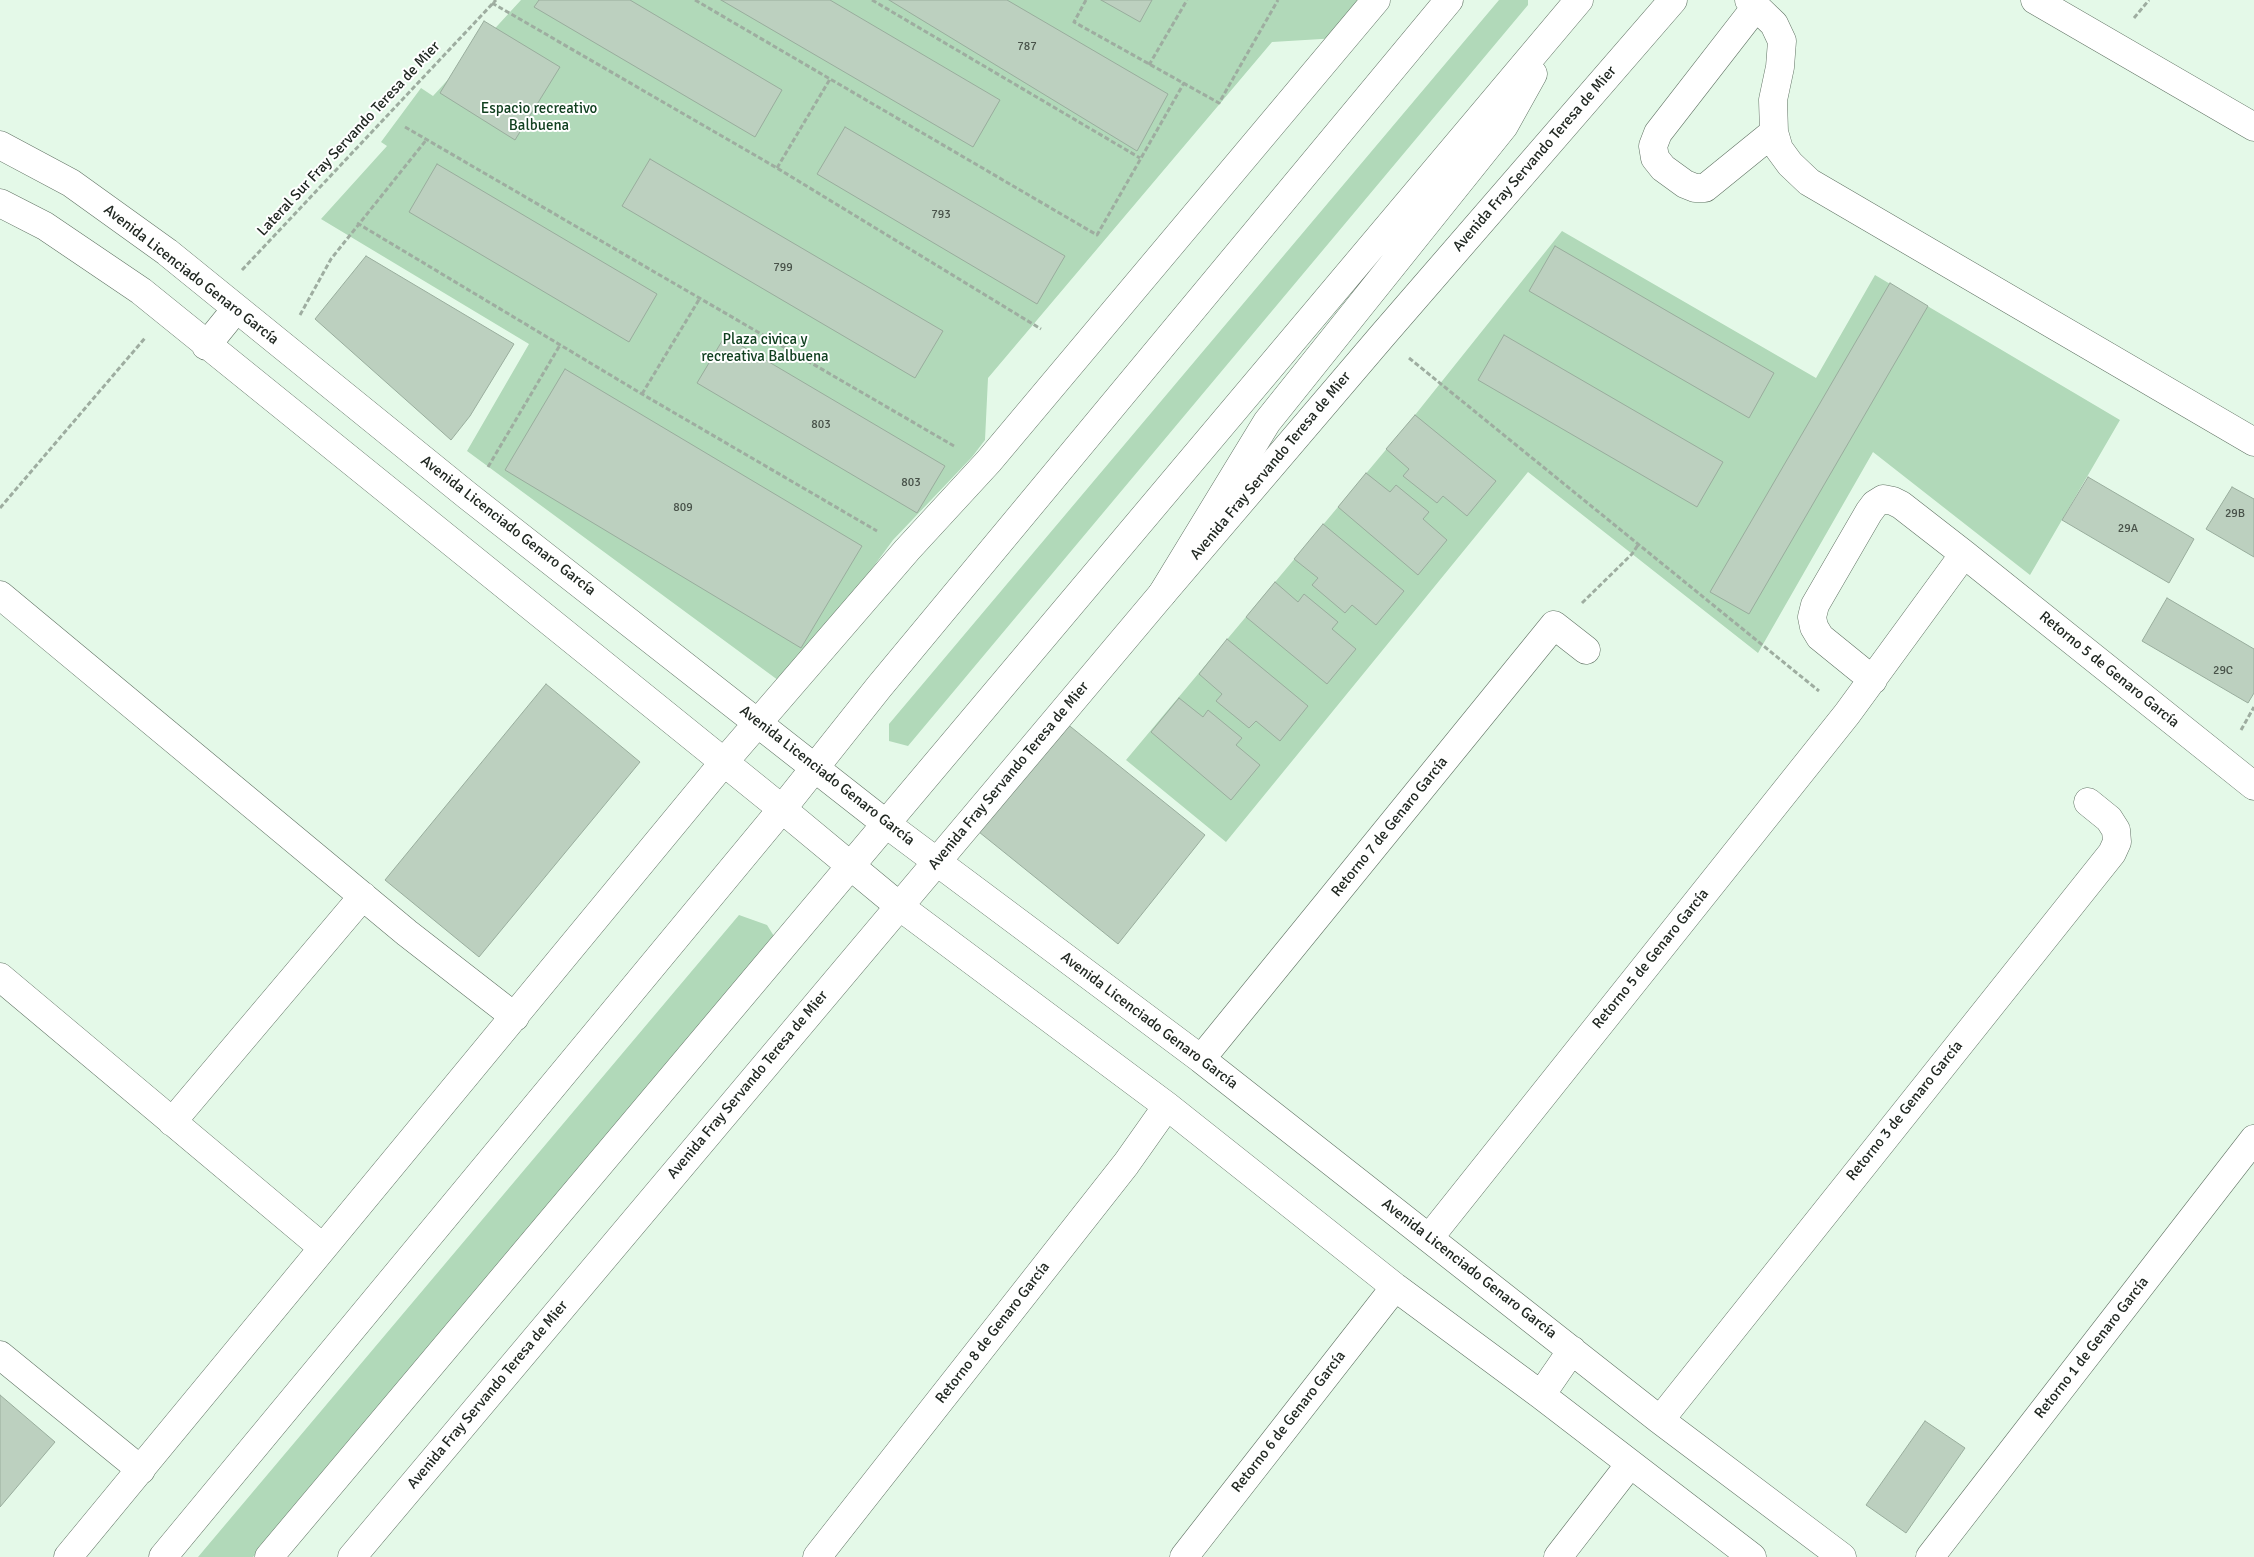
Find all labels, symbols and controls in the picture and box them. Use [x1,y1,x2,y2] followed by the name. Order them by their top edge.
[254,38,444,240] street label: Lateral Sur Fray Servando Teresa de Mier
[1017,40,1037,54] house number: 787
[1449,63,1621,255] street label: Avenida Fray Servando Teresa de Mier
[481,100,597,135] park label: Espacio recreativo Balbuena
[100,201,282,349] street label: Avenida Licenciado Genaro García
[931,208,951,222] house number: 793
[773,261,793,275] house number: 799
[701,331,829,366] park label: Plaza civica y recreativa Balbuena
[1187,368,1355,564] street label: Avenida Fray Servando Teresa de Mier
[811,418,831,432] house number: 803
[417,452,599,600] street label: Avenida Licenciado Genaro García
[901,476,921,490] house number: 803
[673,501,693,515] house number: 809
[2225,507,2245,521] house number: 29B
[2118,522,2138,536] house number: 29A
[2035,608,2183,732] street label: Retorno 5 de Genaro García
[2213,664,2233,678] house number: 29C
[925,678,1093,874] street label: Avenida Fray Servando Teresa de Mier
[736,702,918,850] street label: Avenida Licenciado Genaro García
[1328,753,1452,901] street label: Retorno 7 de Genaro García
[1589,885,1713,1033] street label: Retorno 5 de Genaro García
[1057,949,1241,1093] street label: Avenida Licenciado Genaro García
[664,987,832,1183] street label: Avenida Fray Servando Teresa de Mier
[1843,1037,1967,1185] street label: Retorno 3 de Genaro García
[1378,1195,1560,1343] street label: Avenida Licenciado Genaro García
[932,1259,1054,1407] street label: Retorno 8 de Genaro García
[2031,1274,2153,1422] street label: Retorno 1 de Genaro García
[404,1297,572,1493] street label: Avenida Fray Servando Teresa de Mier
[1228,1348,1350,1496] street label: Retorno 6 de Genaro García

